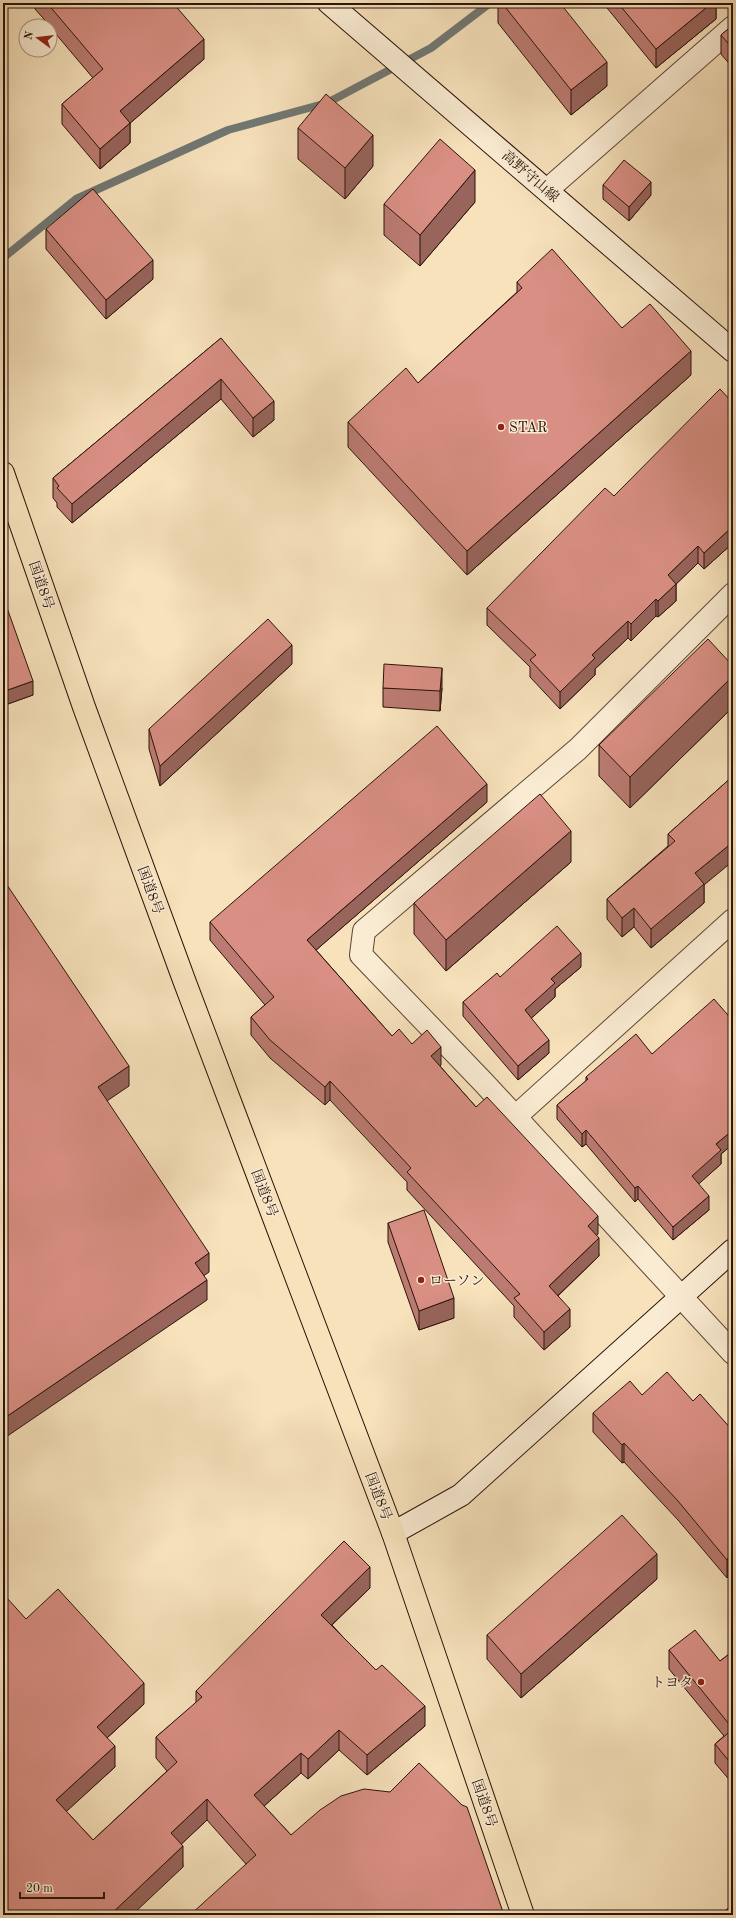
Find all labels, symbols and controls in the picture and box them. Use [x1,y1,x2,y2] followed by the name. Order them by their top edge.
[18,18,58,58] north arrow
[23,30,36,41] text: N
[499,148,562,205] street label: 高野守山線
[509,421,547,435] place label: STAR
[496,422,506,432] marker: STAR
[26,559,57,611] street label: 国道8号
[135,864,166,916] street label: 国道8号
[249,1167,281,1219] street label: 国道8号
[429,1274,484,1288] place label: ローソン
[416,1275,426,1285] marker: ローソン
[363,1470,395,1522] street label: 国道8号
[651,1676,693,1690] place label: トヨタ
[696,1677,706,1687] marker: トヨタ
[469,1777,500,1829] street label: 国道8号
[20,1874,104,1900] scale bar
[26,1883,53,1895] text: 20 m

